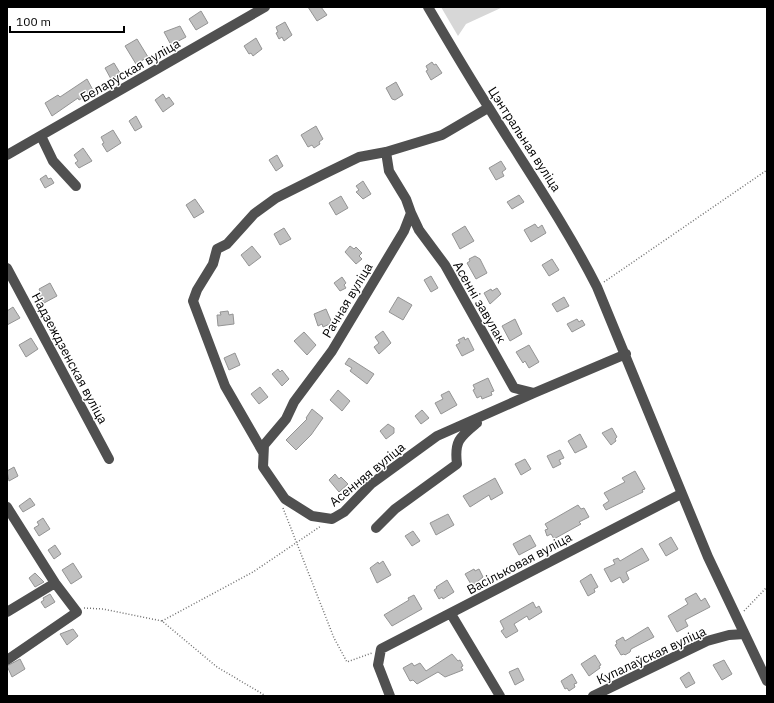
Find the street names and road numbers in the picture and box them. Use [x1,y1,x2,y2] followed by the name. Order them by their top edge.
[77,35,183,106] street label: Беларуская вуліца
[484,83,565,195] street label: Цэнтральная вуліца
[449,258,510,346] street label: Асенні завулак
[318,259,377,341] street label: Рачная вуліца
[28,290,111,427] street label: Надзеждзенская вуліца
[326,438,409,510] street label: Асенняя вуліца
[464,529,575,598] street label: Васільковая вуліца
[594,623,709,688] street label: Купалаўская вуліца

